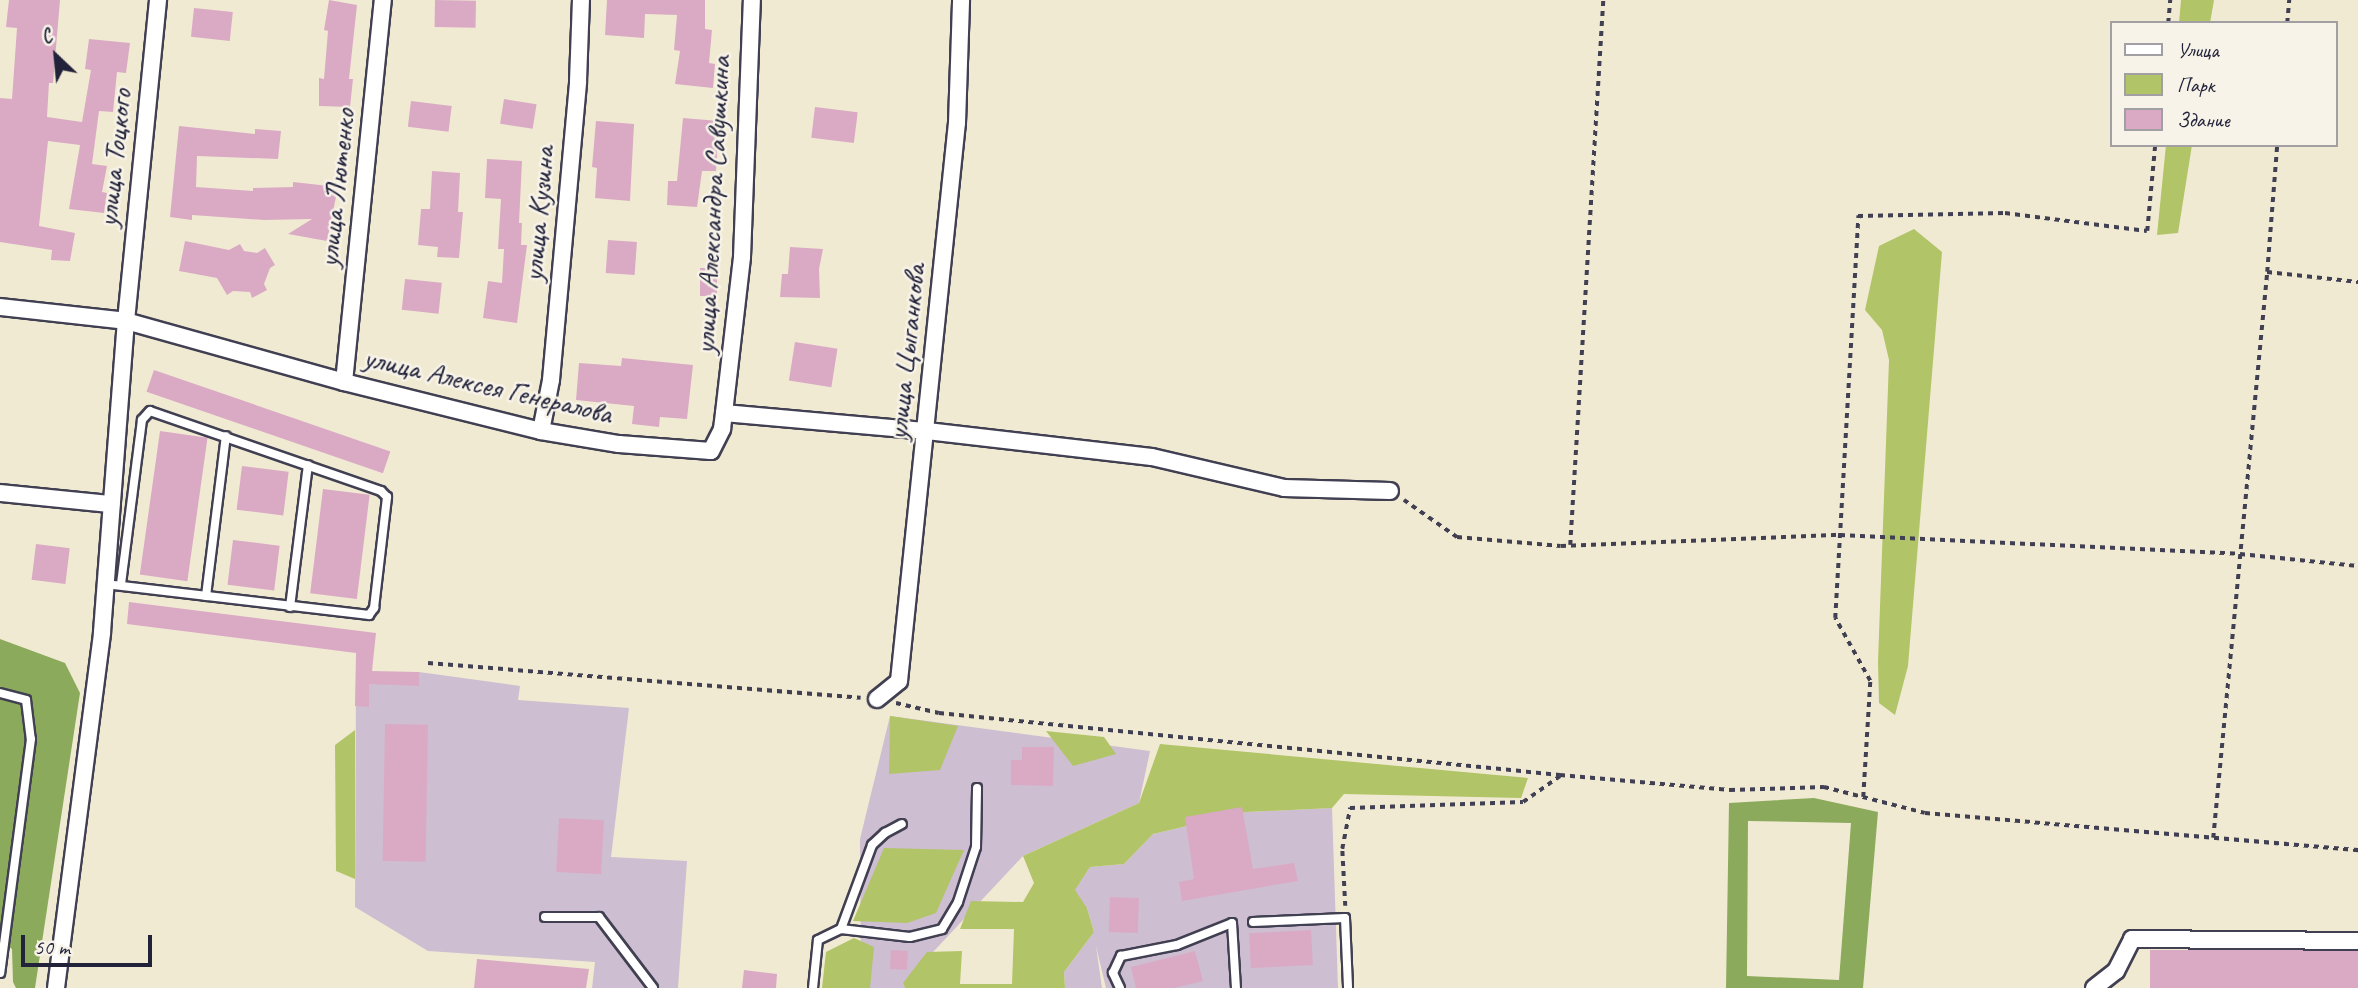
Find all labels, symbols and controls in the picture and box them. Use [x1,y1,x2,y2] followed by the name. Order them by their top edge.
[21,21,91,91] north arrow
[2110,21,2337,147] legend
[37,24,56,50] text: С
[2177,37,2219,63] text: Улица
[686,56,738,354] street label: улица Александра Савушкина
[2177,72,2214,98] text: Парк
[89,87,139,229] street label: улица Тоцкого
[2177,107,2230,133] text: Здание
[310,108,362,268] street label: улица Лютенко
[514,145,562,283] street label: улица Кузина
[879,262,933,442] street label: улица Цыганкова
[359,339,617,431] street label: улица Алексея Генералова
[24,922,156,966] scale bar
[34,934,70,960] text: 50 m

